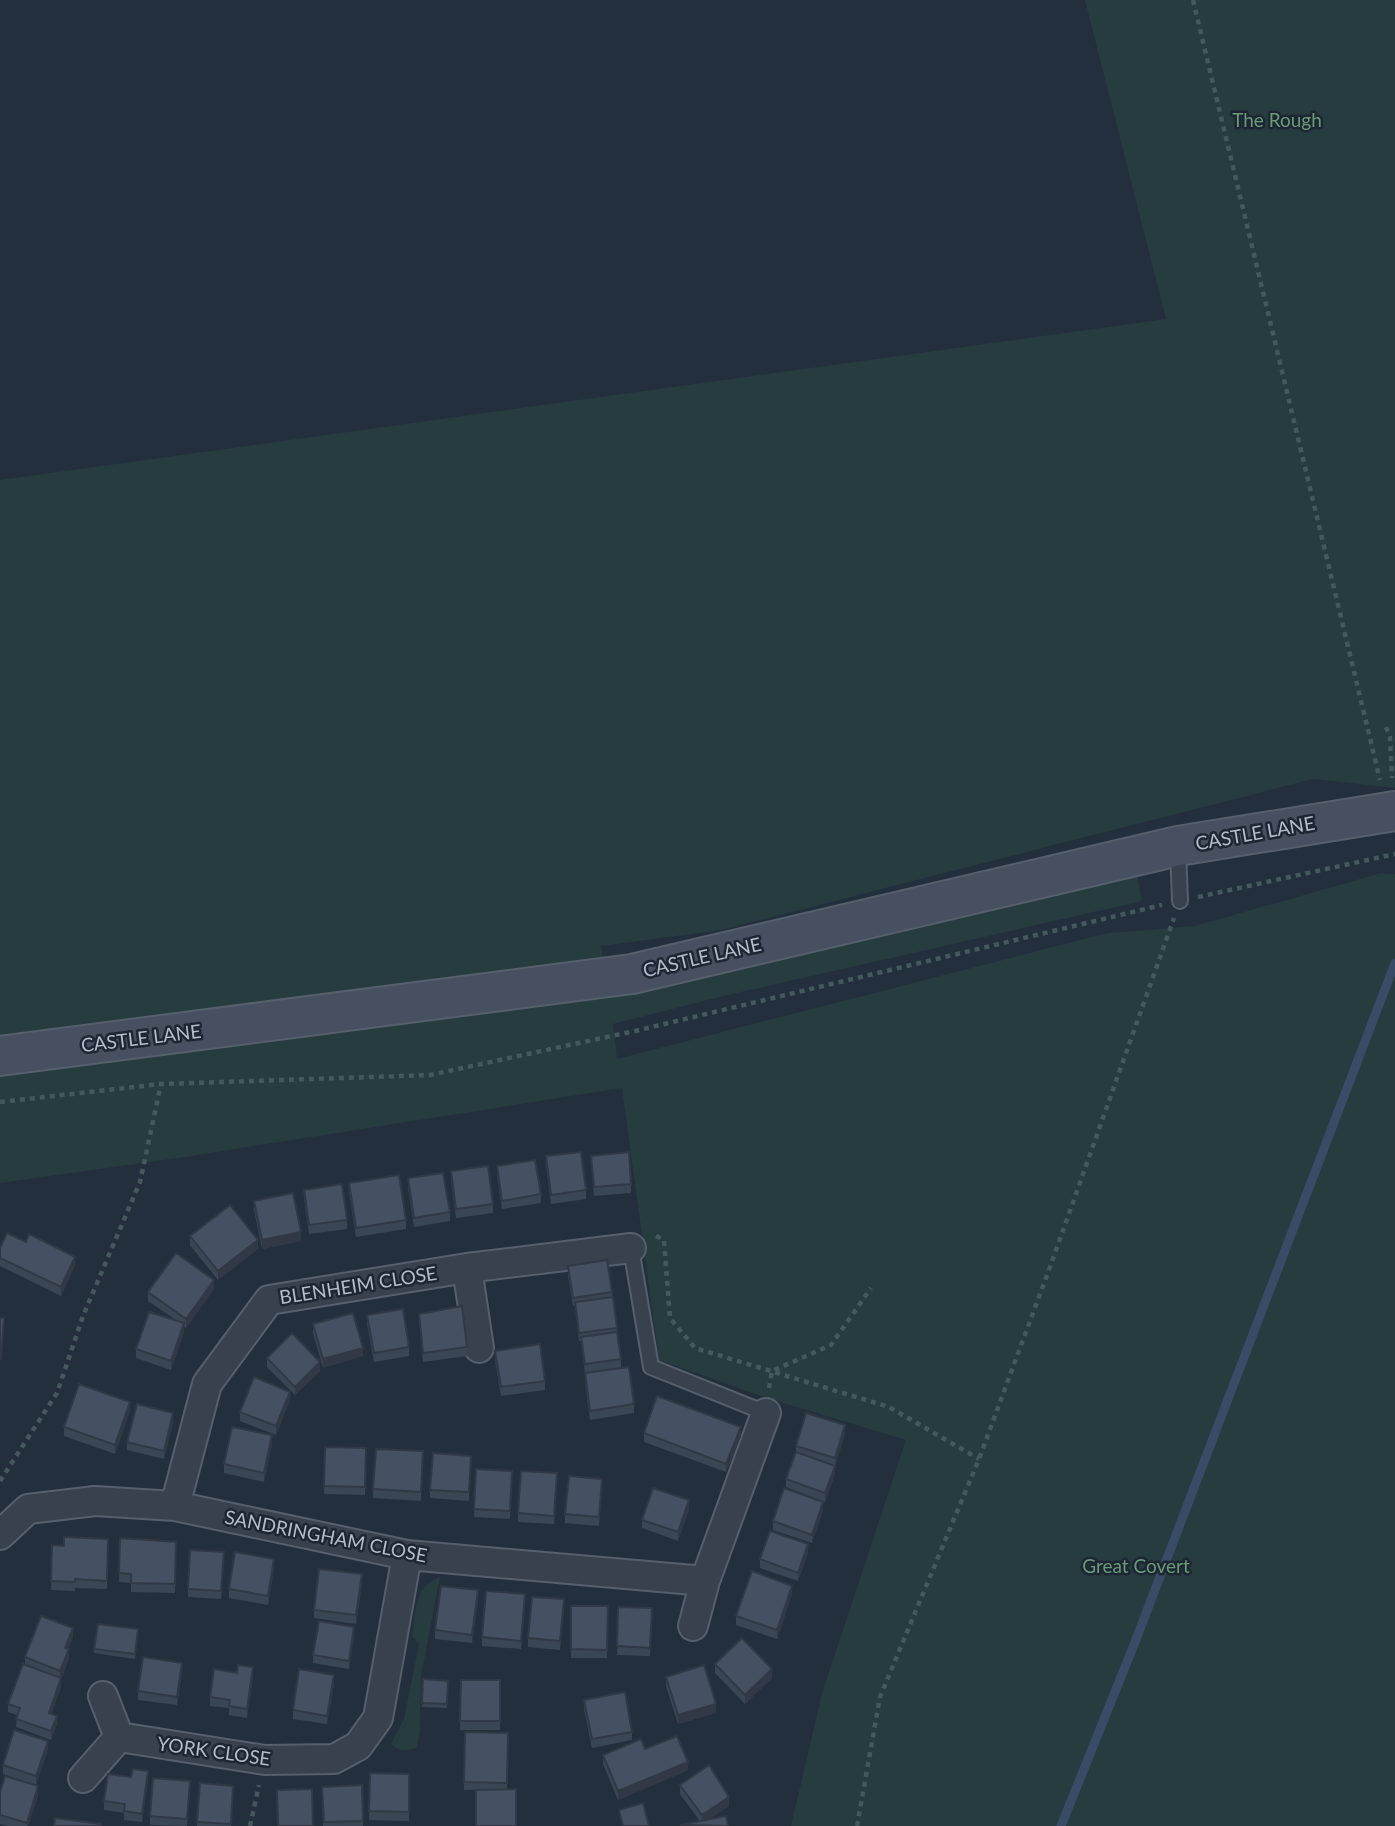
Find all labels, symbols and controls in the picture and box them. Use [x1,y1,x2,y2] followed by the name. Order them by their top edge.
[1232,108,1322,131] park label: The Rough
[1193,811,1316,854] street label: CASTLE LANE
[640,932,763,981] street label: CASTLE LANE
[80,1019,202,1056] street label: CASTLE LANE
[278,1261,438,1308] street label: BLENHEIM CLOSE
[223,1505,429,1566] street label: SANDRINGHAM CLOSE
[1082,1554,1190,1577] park label: Great Covert
[156,1731,272,1770] street label: YORK CLOSE

